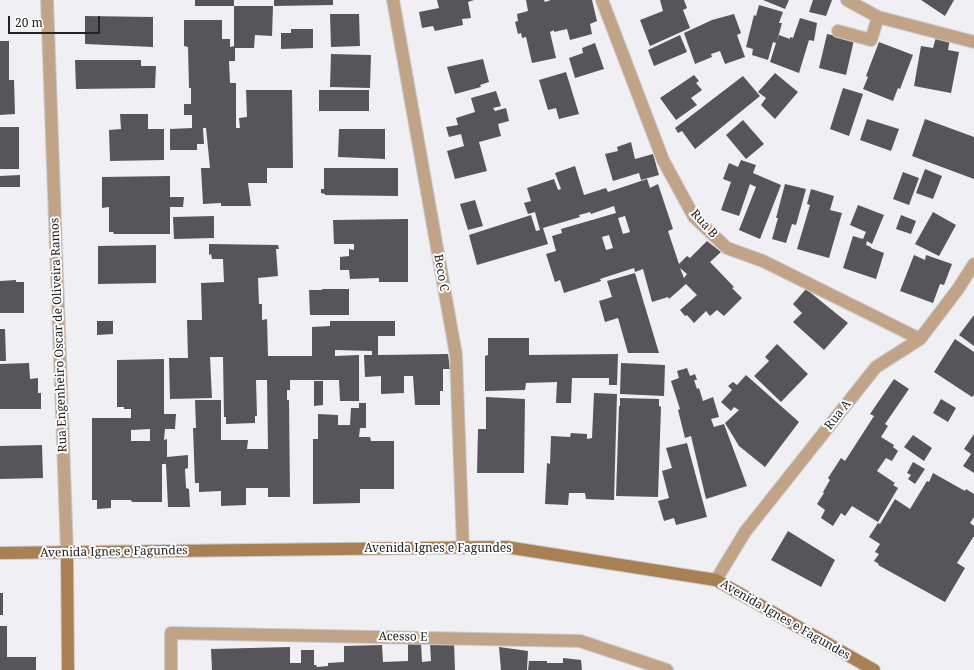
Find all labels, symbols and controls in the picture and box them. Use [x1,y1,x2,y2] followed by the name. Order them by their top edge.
[10,8,102,34] scale bar
[15,14,43,31] text: 20 m
[688,207,720,241] street label: Rua B
[48,217,70,453] street label: Rua Engenheiro Oscar de Oliveira Ramos
[431,253,451,293] street label: Beco C
[822,397,854,433] street label: Rua A
[364,542,512,556] street label: Avenida Ignes e Fagundes
[40,544,188,560] street label: Avenida Ignes e Fagundes
[718,577,852,663] street label: Avenida Ignes e Fagundes
[378,629,428,645] street label: Acesso E

